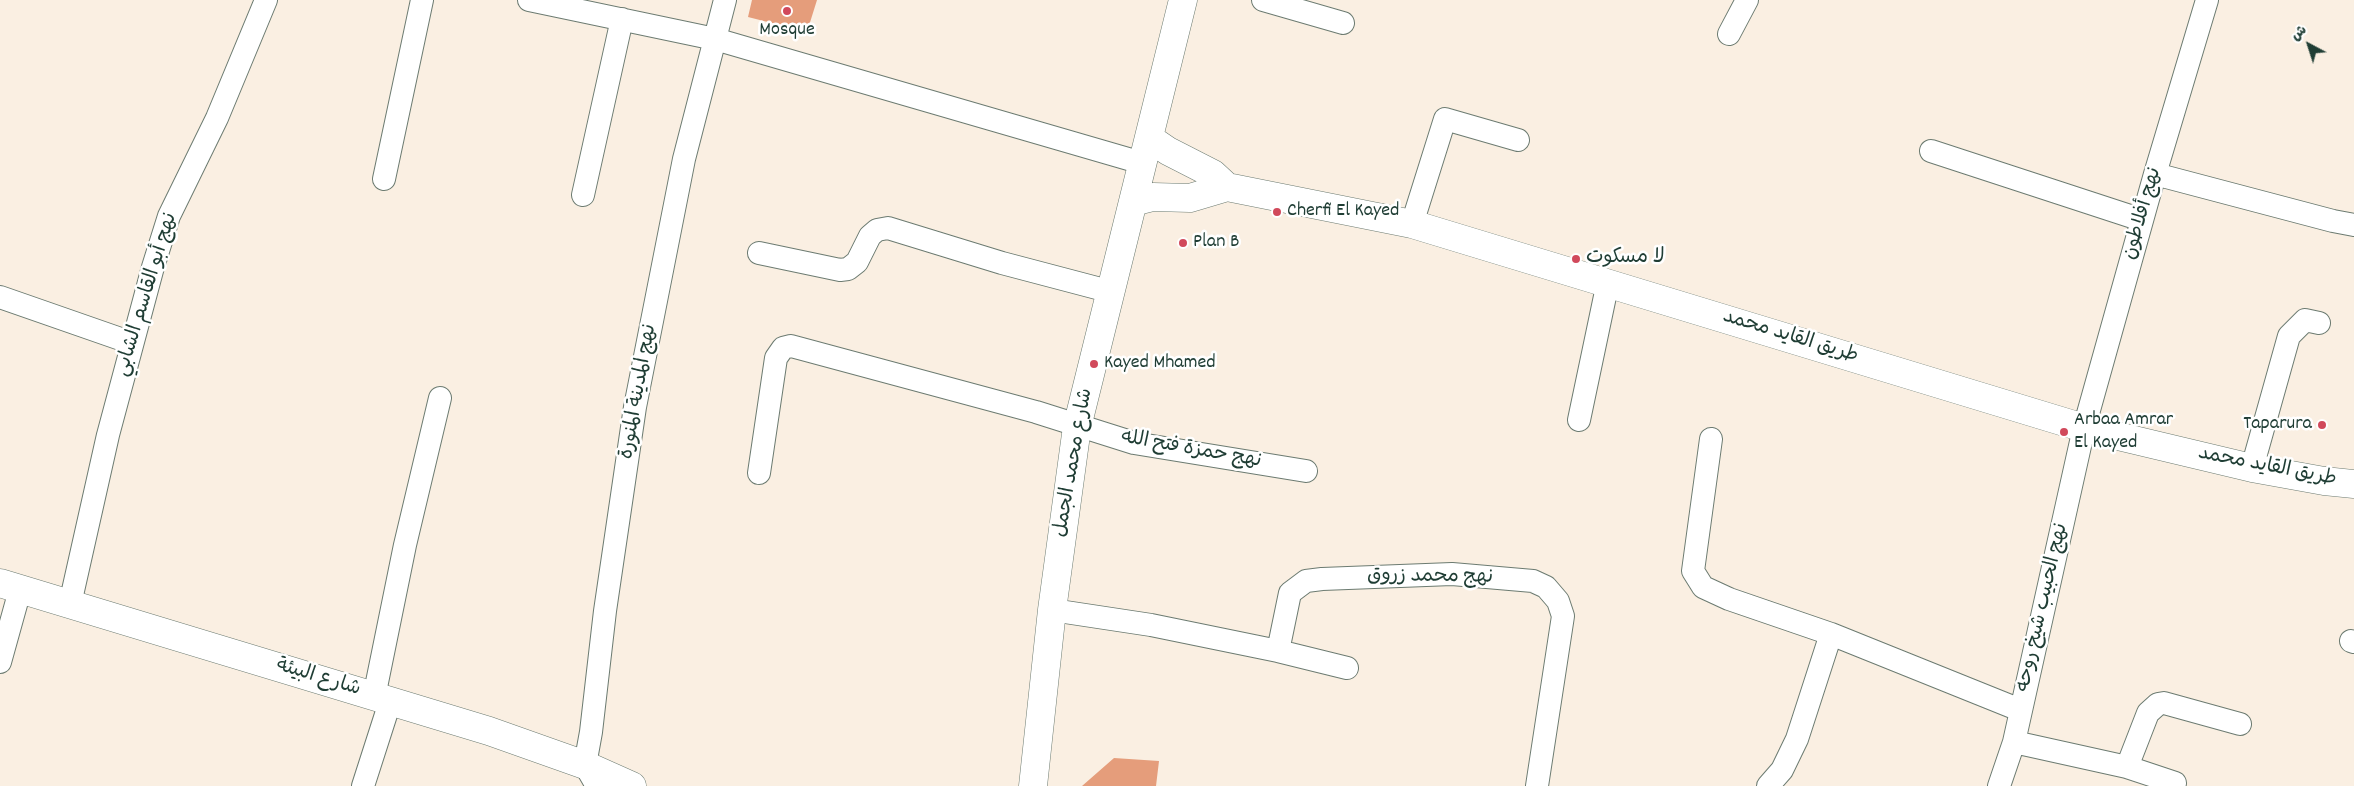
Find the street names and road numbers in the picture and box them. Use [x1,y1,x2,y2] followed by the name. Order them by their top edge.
[2119,165,2169,263] street label: نهج أفلاطون
[112,210,184,380] street label: نهج أبو القاسم الشابي
[1719,306,1861,370] street label: طريق القايد محمد
[616,323,664,461] street label: نهج المدينة المنورة
[1050,387,1100,539] street label: شارع محمد الجمل
[1119,427,1263,475] street label: نهج حمزة فتح الله
[2196,443,2338,493] street label: طريق القايد محمد
[2013,521,2075,695] street label: نهج الحبيب شيخ روحه
[1367,565,1493,591] street label: نهج محمد زروق
[273,655,363,703] street label: شارع البيئة

